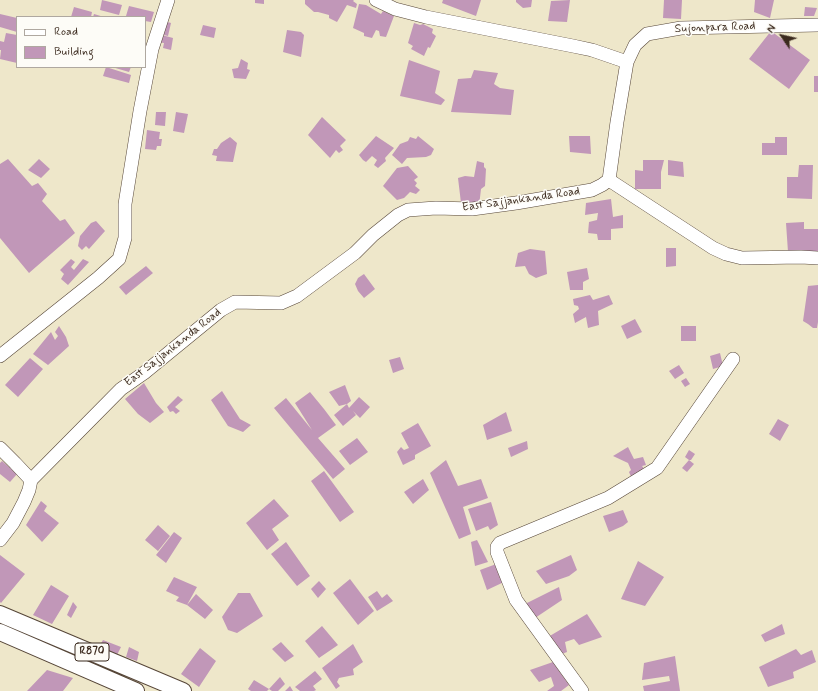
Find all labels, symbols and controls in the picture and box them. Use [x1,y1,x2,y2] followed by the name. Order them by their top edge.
[16,16,146,68] legend
[762,16,802,56] north arrow
[674,19,756,37] street label: Sujonpara Road
[764,22,780,36] text: N
[54,24,78,40] text: Road
[54,44,94,60] text: Building
[461,185,581,215] street label: East Sajjankanda Road
[122,306,224,390] street label: East Sajjankanda Road
[75,643,109,661] road number: R870

